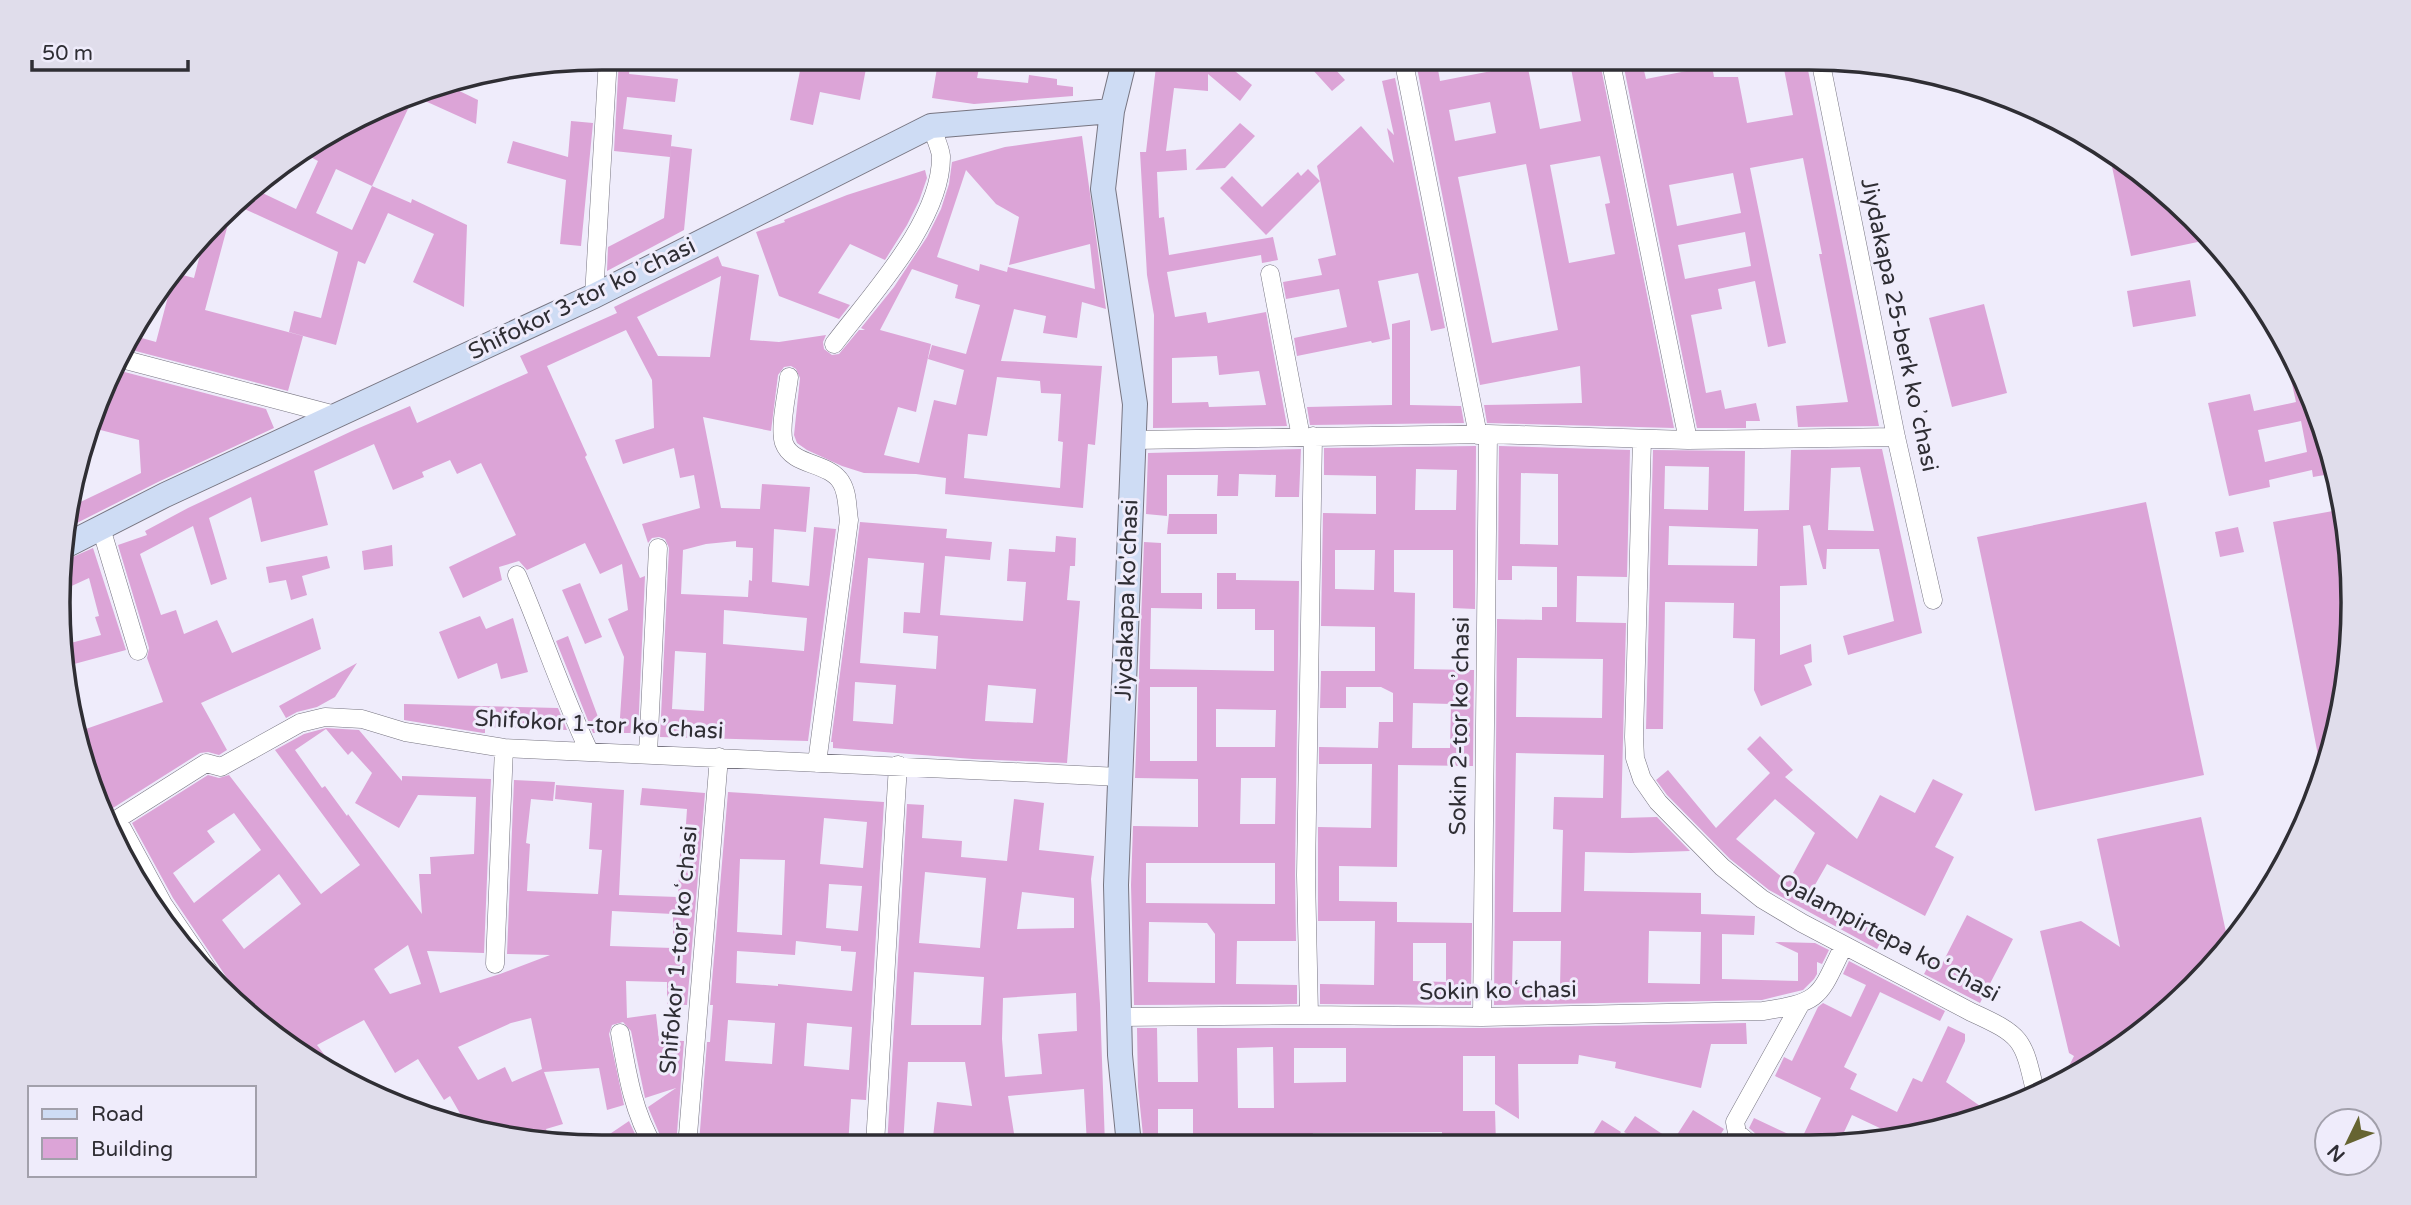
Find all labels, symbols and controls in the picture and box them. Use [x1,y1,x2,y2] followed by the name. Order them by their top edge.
[32,28,187,72] scale bar
[42,41,93,66] text: 50 m
[1854,176,1944,474] street label: Jiydakapa 25-berk koʼchasi
[464,232,700,366] street label: Shifokor 3-tor koʼchasi
[1109,499,1145,701] street label: Jiydakapa ko'chasi
[1444,616,1476,836] street label: Sokin 2-tor koʼchasi
[474,704,724,746] street label: Shifokor 1-tor koʼchasi
[654,825,704,1075] street label: Shifokor 1-tor koʻchasi
[1774,868,2004,1008] street label: Qalampirtepa koʻchasi
[1419,976,1577,1006] street label: Sokin koʻchasi
[28,1086,256,1177] legend
[91,1102,144,1127] text: Road
[2313,1107,2383,1177] north arrow
[91,1137,173,1162] text: Building
[2323,1140,2350,1166] text: N

